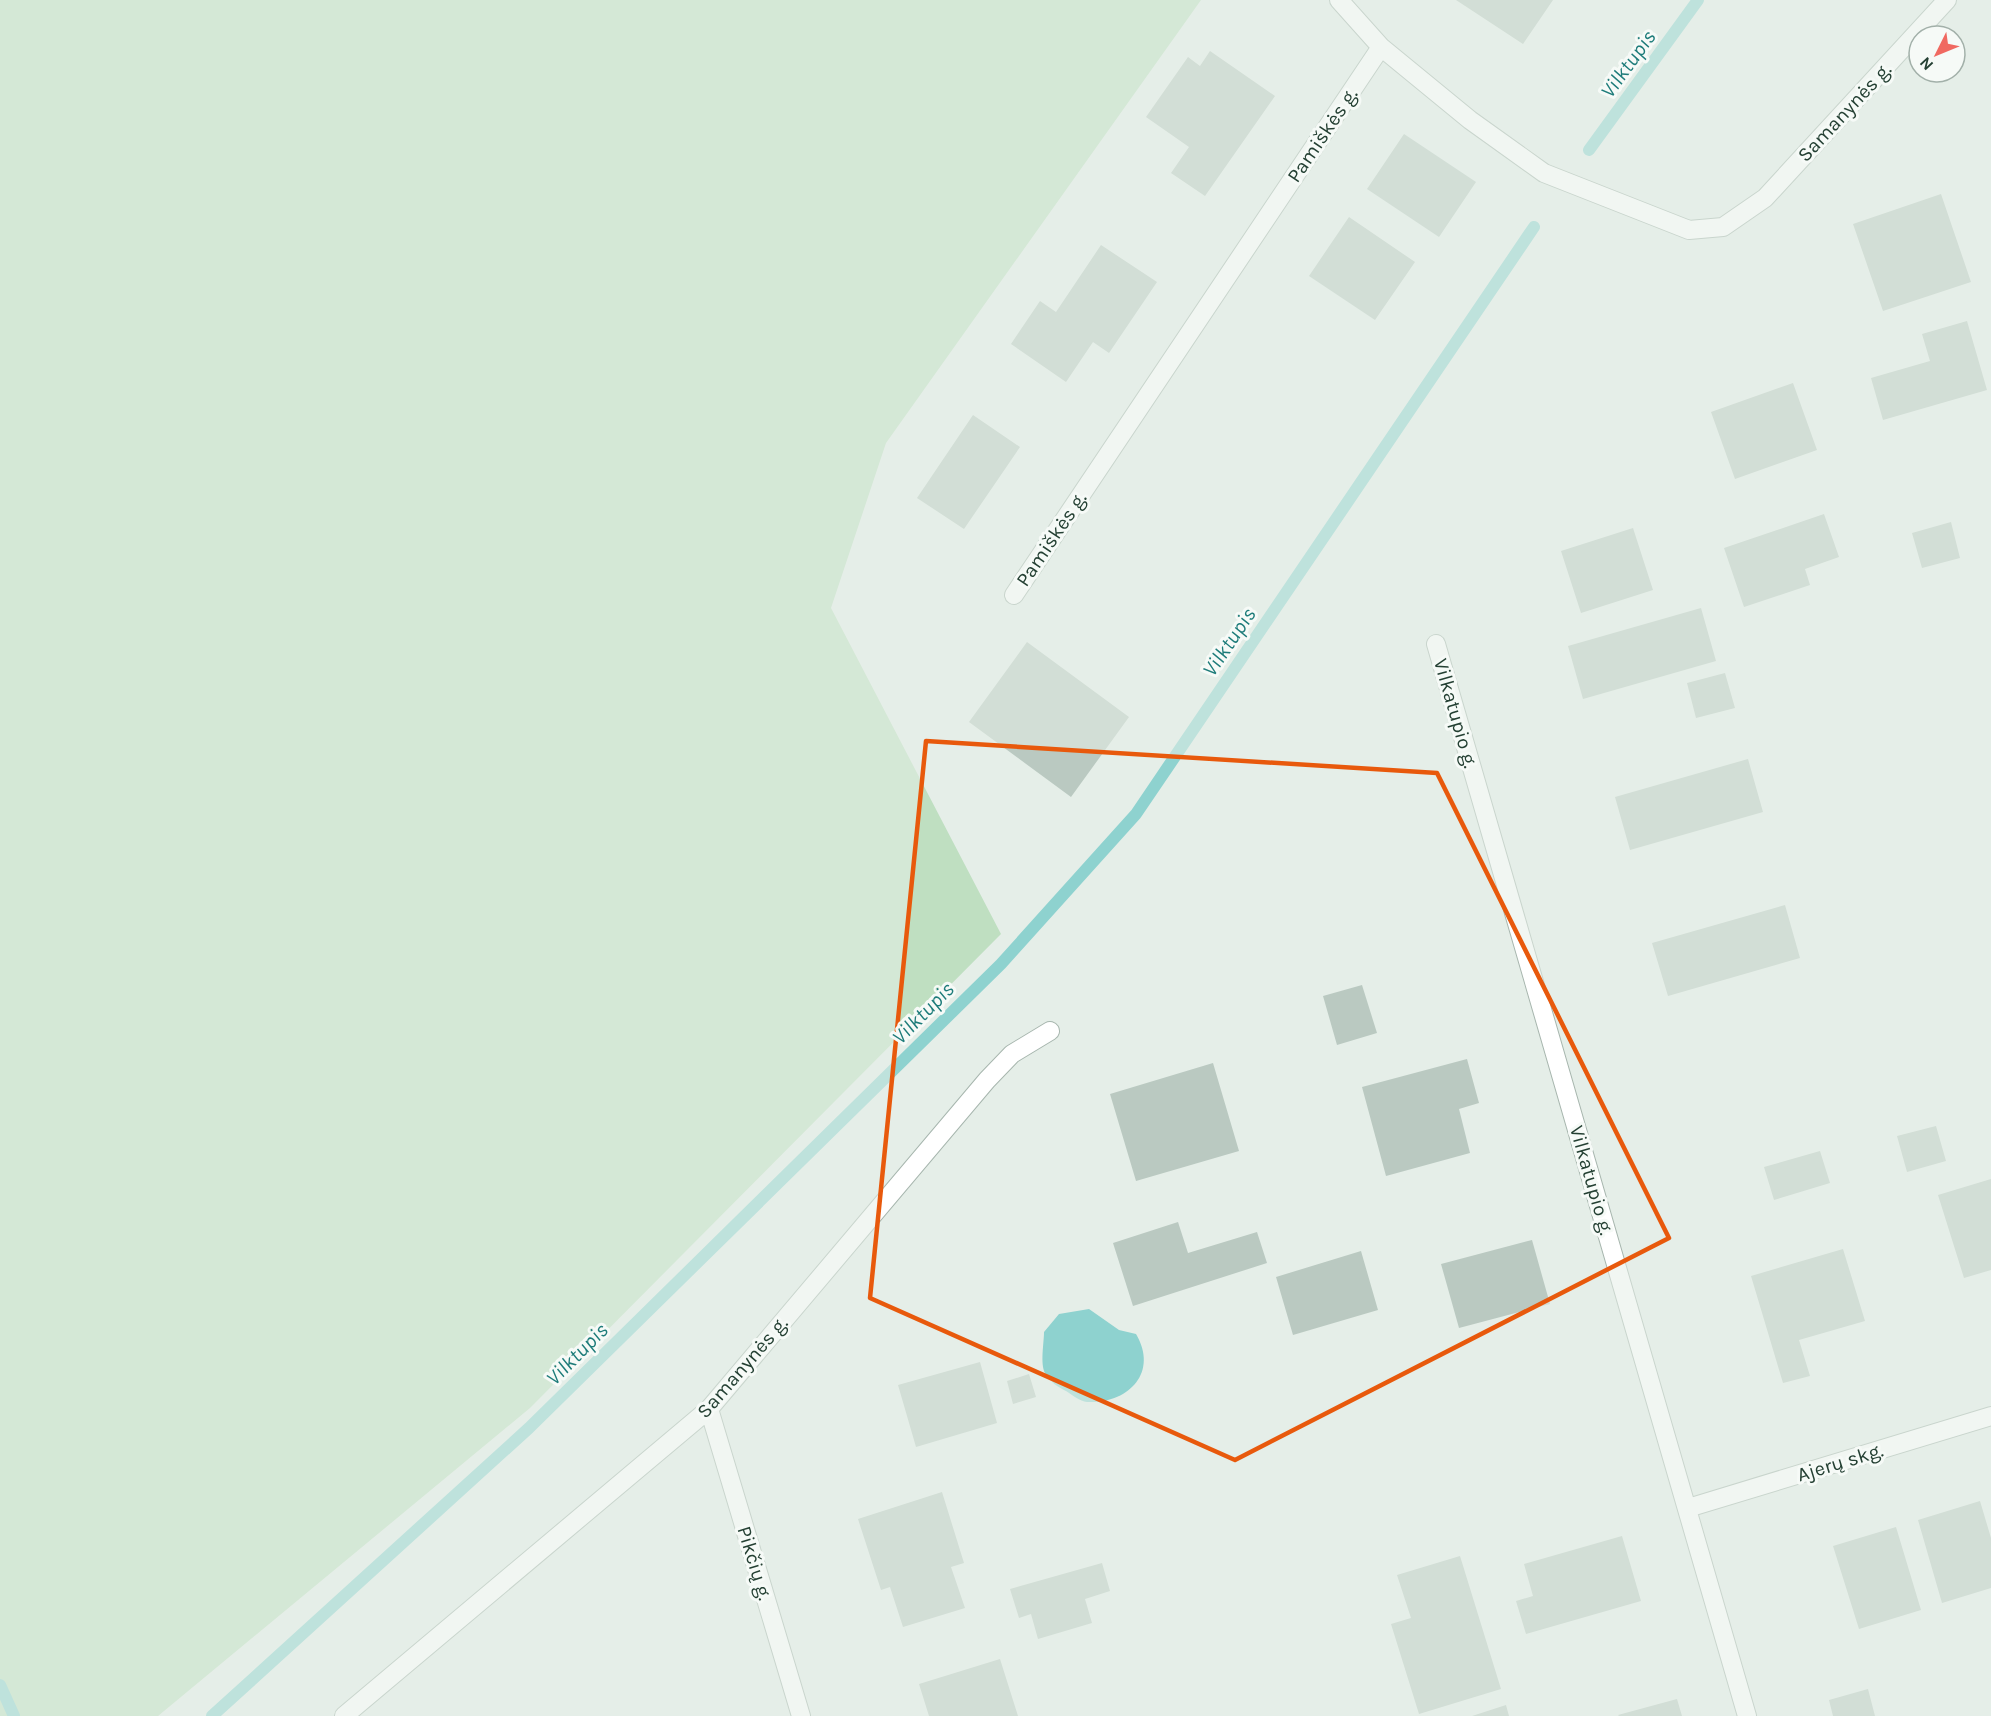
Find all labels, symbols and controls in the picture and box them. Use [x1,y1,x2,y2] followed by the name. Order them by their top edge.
[1907,24,1967,84] north arrow
[1595,25,1661,102] water label: Vilktupis
[1916,53,1937,75] text: N
[1793,58,1896,167] street label: Samanynės g.
[1282,84,1362,187] street label: Pamiškės g.
[1011,488,1091,591] street label: Pamiškės g.
[1197,603,1261,681] water label: Vilktupis
[1429,656,1482,771] street label: Vilkatupio g.
[887,977,959,1049] water label: Vilktupis
[1565,1123,1618,1238] street label: Vilkatupio g.
[692,1312,793,1423] street label: Samanynės g.
[541,1318,613,1390] water label: Vilktupis
[1794,1439,1886,1486] street label: Ajerų skg.
[732,1523,777,1603] street label: Pikčių g.

